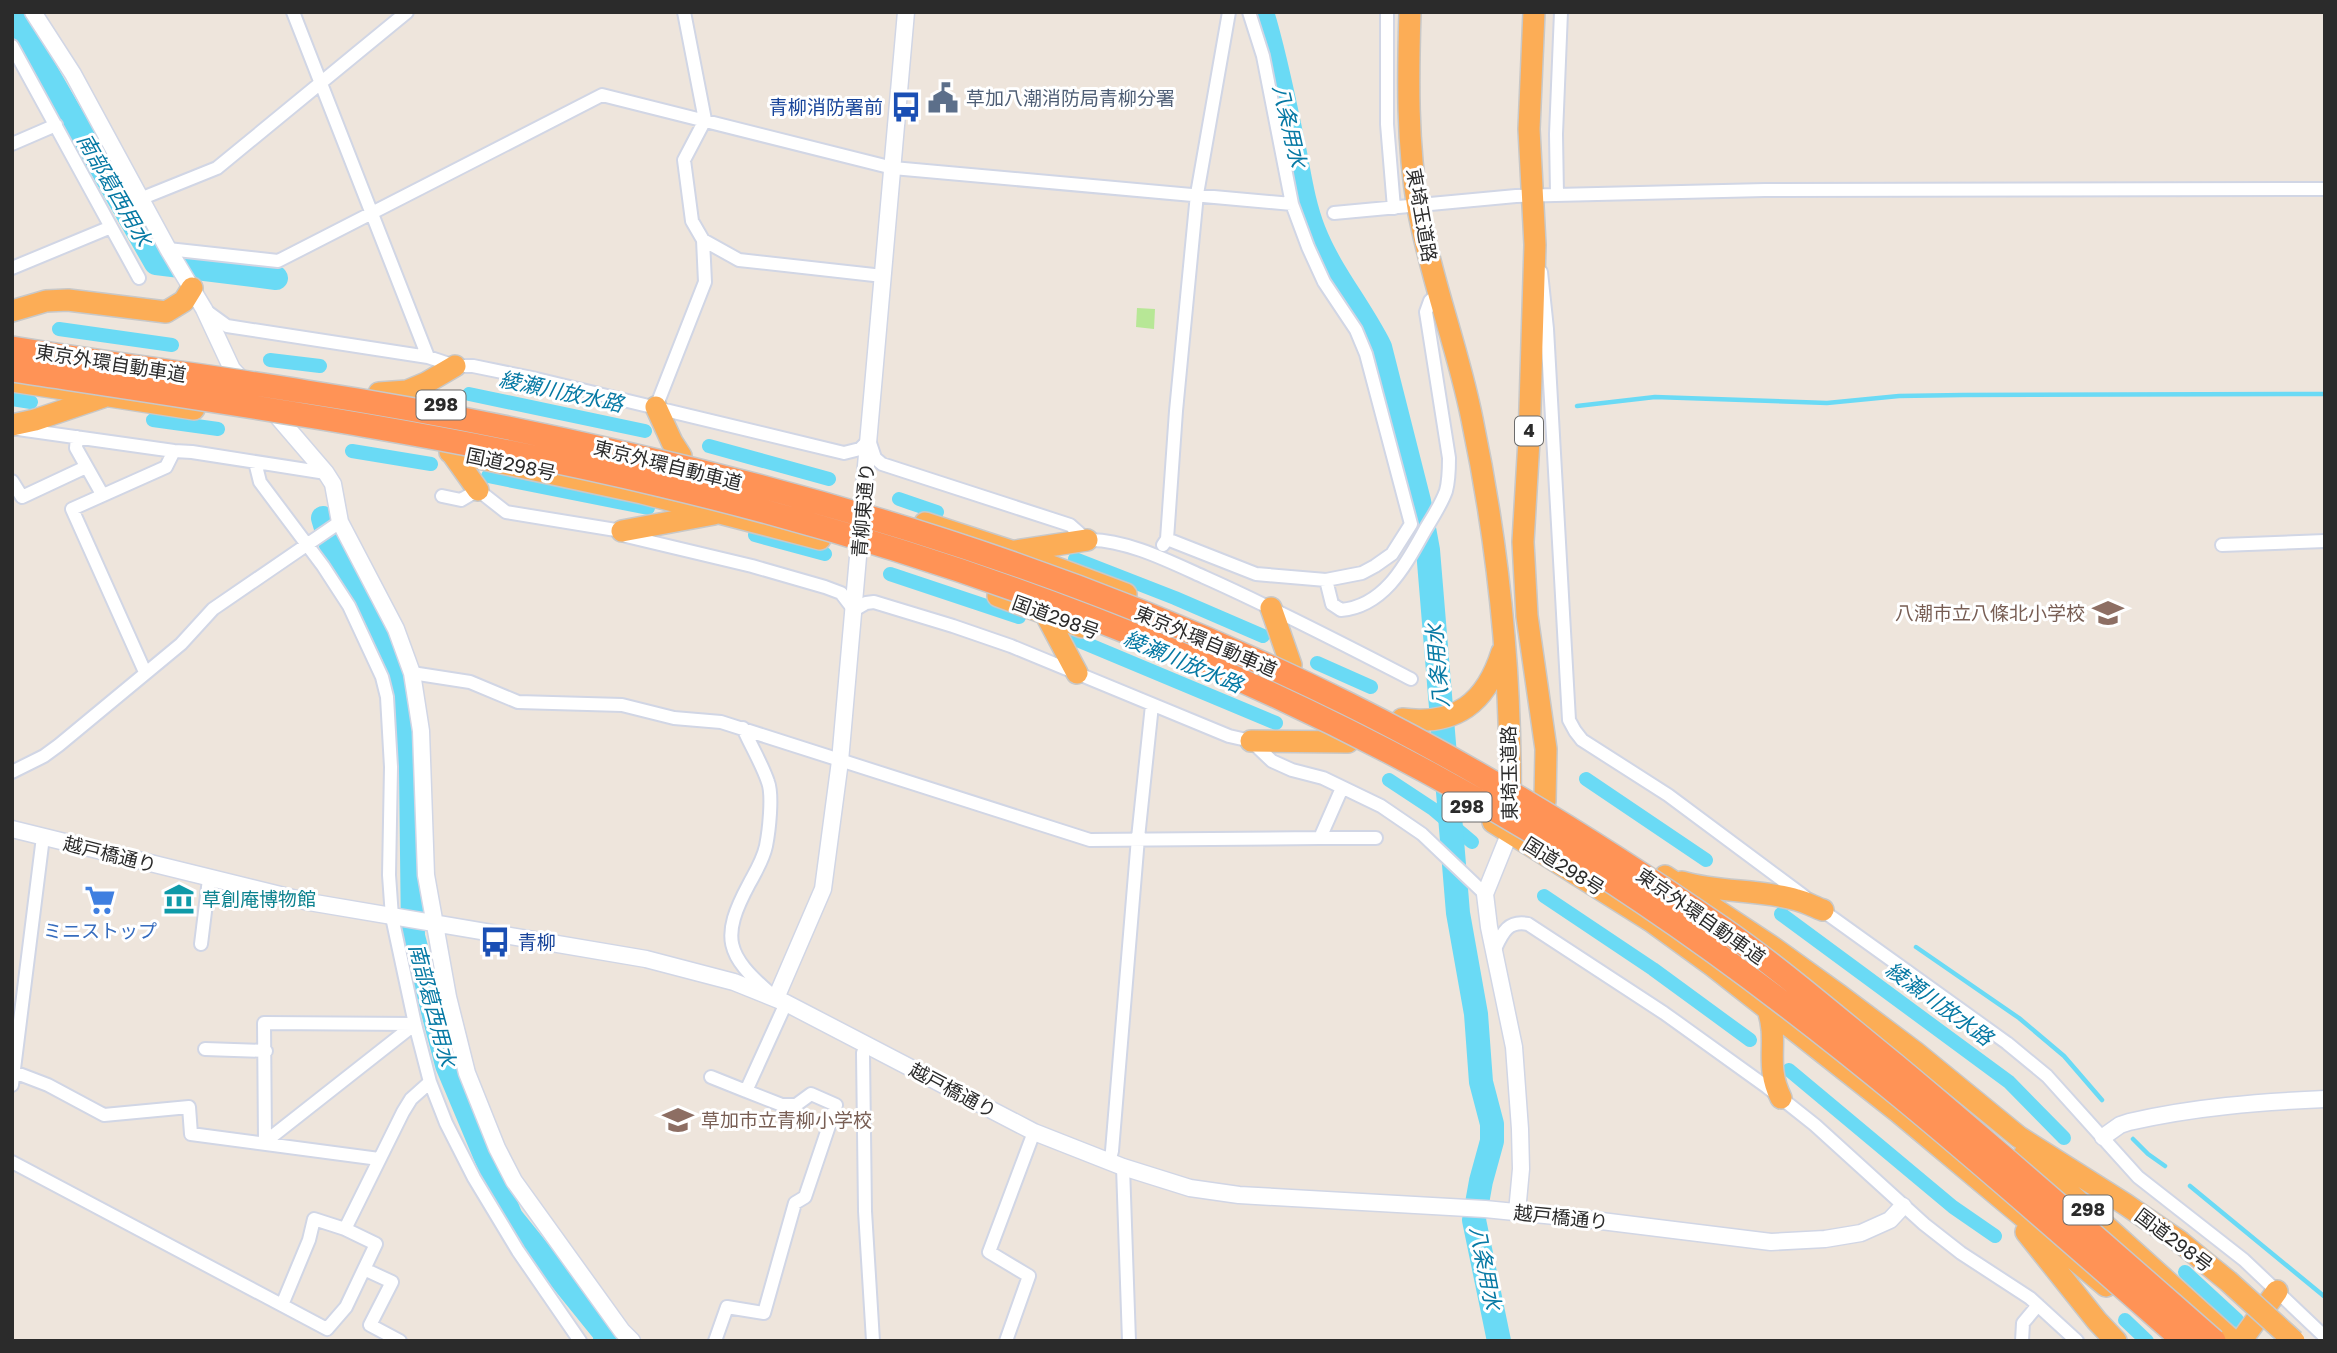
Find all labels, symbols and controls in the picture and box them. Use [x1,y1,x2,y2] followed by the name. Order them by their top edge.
[926,81,960,115] public building icon: 草加八潮消防局青柳分署
[1268,82,1313,172] water label: 八条用水
[966,86,1175,109] place label: 草加八潮消防局青柳分署
[889,90,923,124] bus stop icon: 青柳消防署前
[769,95,883,118] place label: 青柳消防署前
[72,128,159,252] water label: 南部葛西用水
[1403,166,1442,264] street label: 東埼玉道路
[34,339,188,386] street label: 東京外環自動車道
[497,365,627,417] water label: 綾瀬川放水路
[416,390,466,419] road number: 298
[1515,416,1543,446] road number: 4
[592,435,745,494] street label: 東京外環自動車道
[464,443,558,484] street label: 国道298号
[847,462,878,558] street label: 青柳東通り
[1009,590,1103,643] street label: 国道298号
[2091,596,2125,630] school or university icon: 八潮市立八條北小学校
[1132,600,1281,681] street label: 東京外環自動車道
[1895,601,2085,624] place label: 八潮市立八條北小学校
[1420,621,1454,709] water label: 八条用水
[1120,624,1248,698] water label: 綾瀬川放水路
[1496,725,1521,821] street label: 東埼玉道路
[1442,792,1492,822] road number: 298
[61,831,159,876] street label: 越戸橋通り
[1520,832,1609,899] street label: 国道298号
[1632,863,1770,969] street label: 東京外環自動車道
[162,882,196,916] museum icon: 草創庵博物館
[83,883,117,917] supermarket icon: ミニストップ
[202,887,316,910] place label: 草創庵博物館
[43,919,157,942] place label: ミニストップ
[478,925,512,959] bus stop icon: 青柳
[518,930,556,953] place label: 青柳
[404,941,462,1071] water label: 南部葛西用水
[1881,956,2000,1052] water label: 綾瀬川放水路
[906,1057,1001,1122] street label: 越戸橋通り
[661,1103,695,1137] school or university icon: 草加市立青柳小学校
[701,1108,872,1131] place label: 草加市立青柳小学校
[2064,1196,2112,1224] road number: 298
[1513,1200,1610,1233] street label: 越戸橋通り
[2131,1203,2218,1276] street label: 国道298号
[1465,1224,1507,1313] water label: 八条用水

